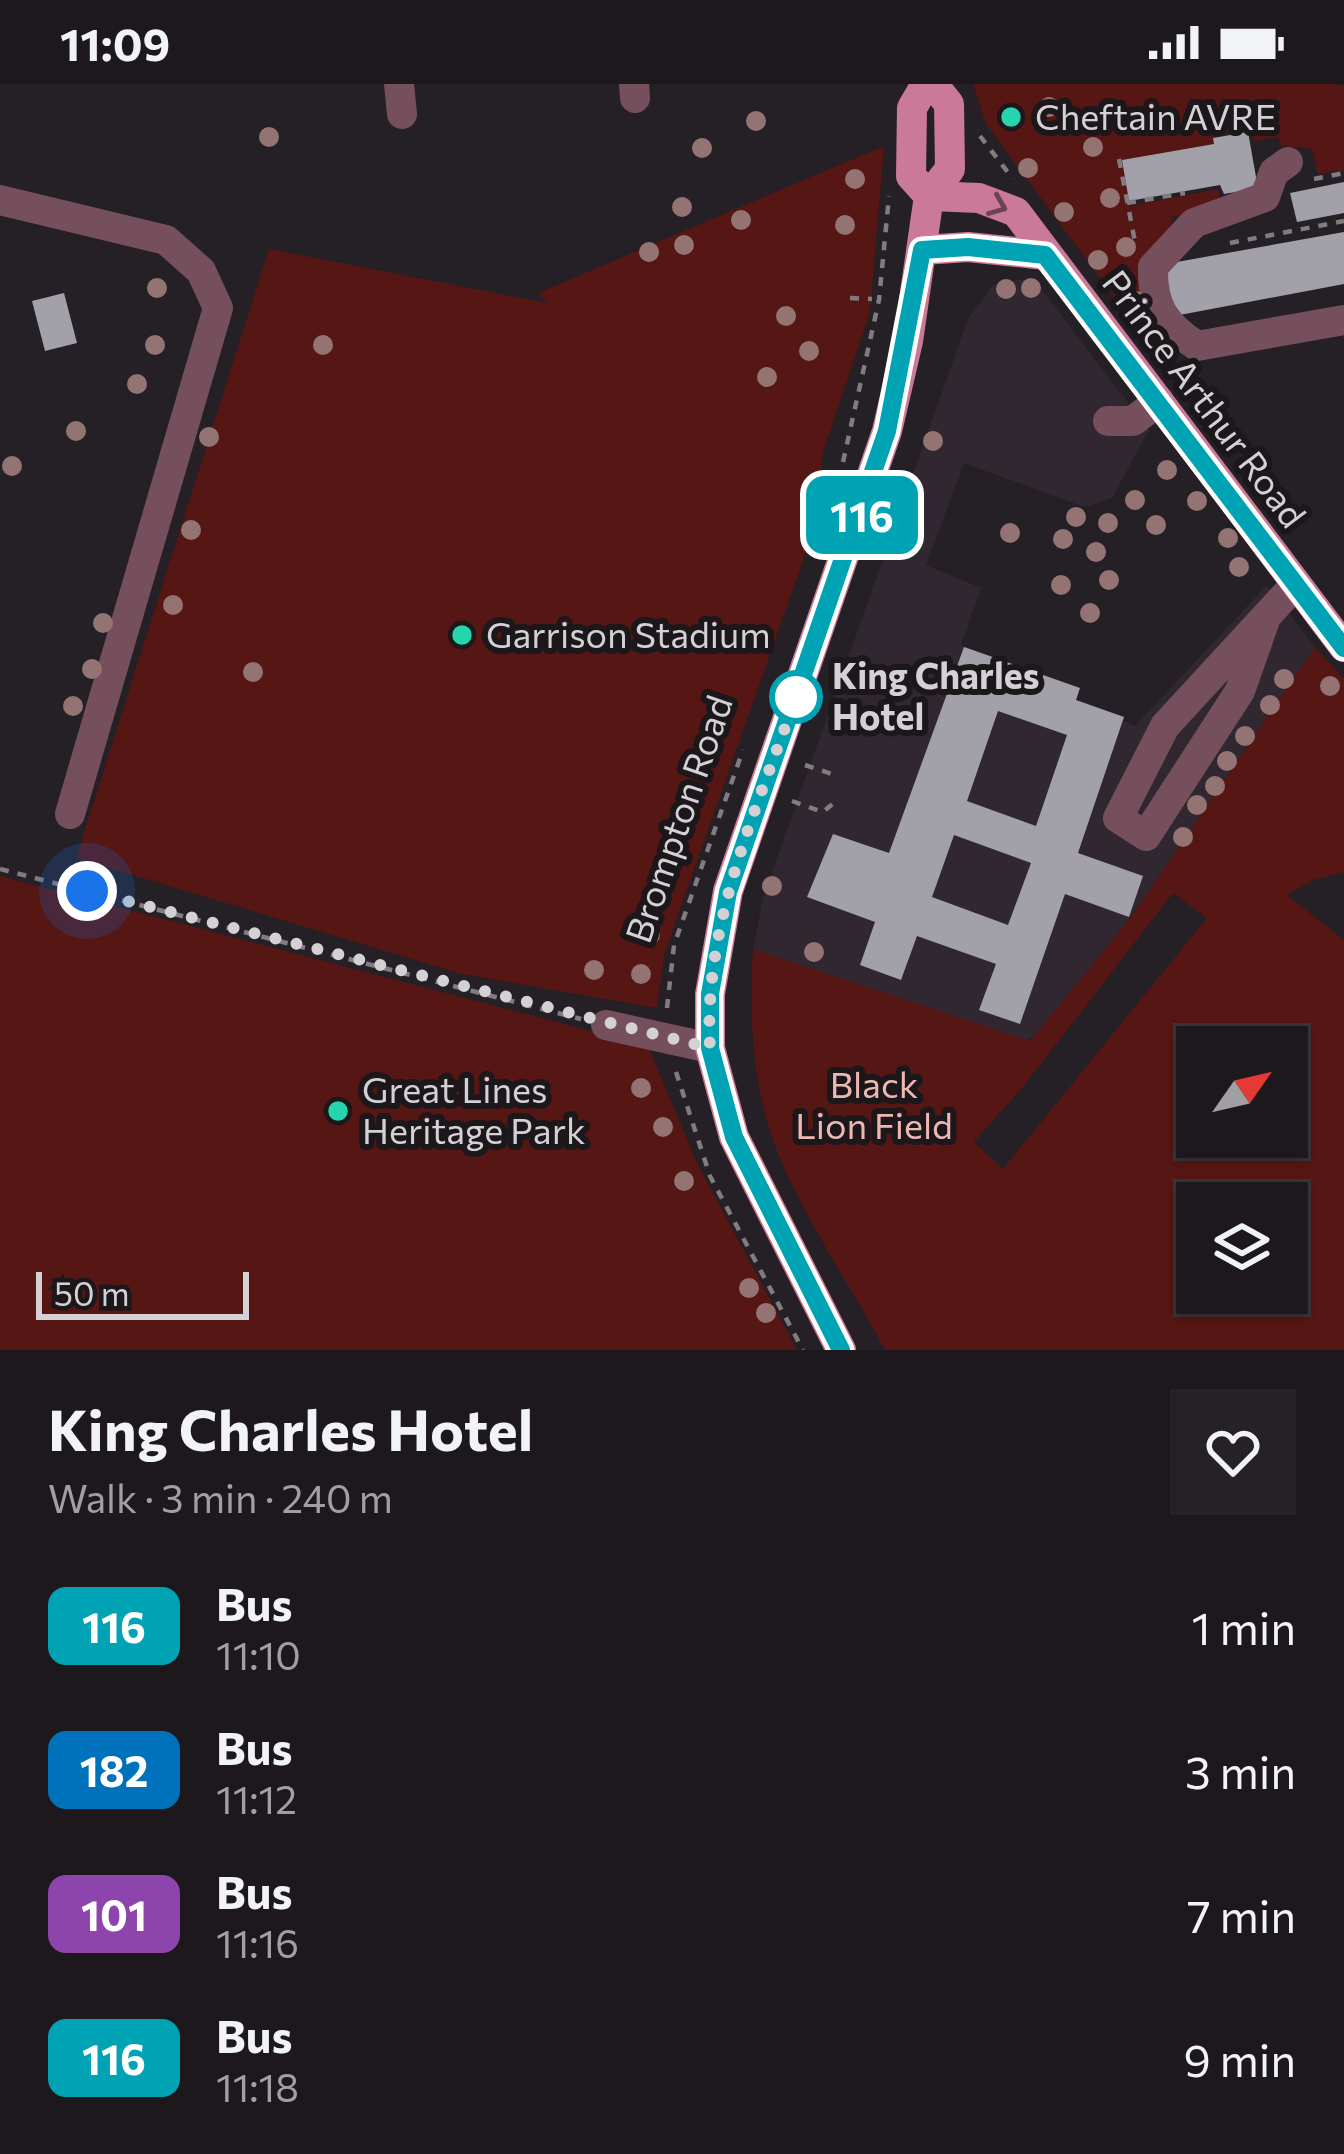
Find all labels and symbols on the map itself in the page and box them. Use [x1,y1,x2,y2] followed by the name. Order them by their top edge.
[1035,93,1276,137] place label: Cheftain AVRE
[998,104,1024,130] marker: Cheftain AVRE
[986,192,1007,216] one-way arrow
[1095,261,1317,535] street label: Prince Arthur Road
[793,476,931,554] line badge: 116
[486,611,771,655] place label: Garrison Stadium
[449,622,475,648] marker: Garrison Stadium
[832,652,1039,737] place label: King Charles Hotel
[771,672,821,722] marker: King Charles Hotel
[614,689,740,948] street label: Brompton Road
[57,861,117,921] your location
[1176,1026,1308,1158] north arrow
[795,1061,953,1146] park label: Black Lion Field
[362,1066,586,1151] place label: Great Lines Heritage Park
[325,1098,351,1124] marker: Great Lines Heritage Park
[36,1266,249,1319] scale bar

